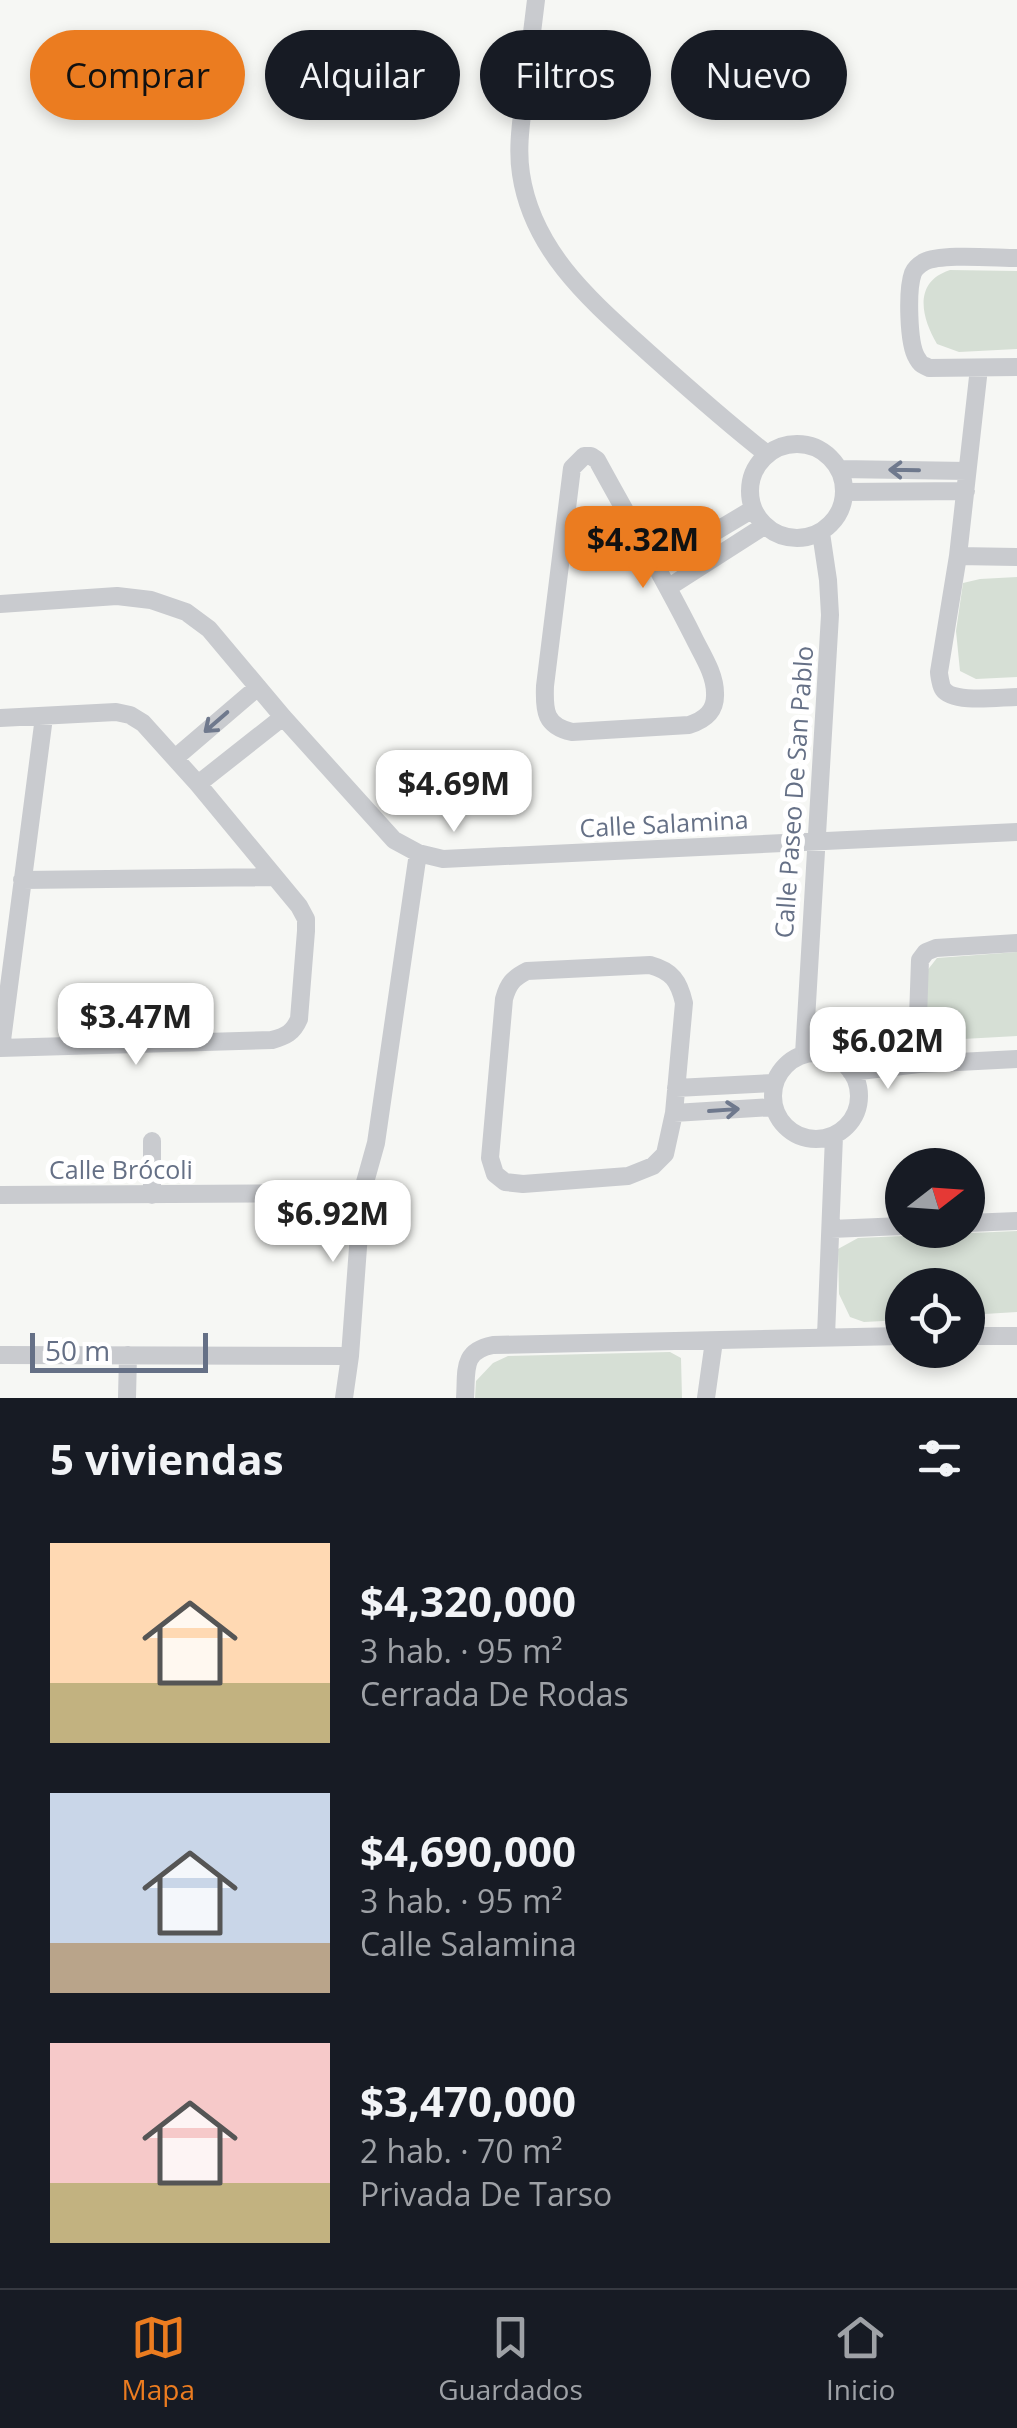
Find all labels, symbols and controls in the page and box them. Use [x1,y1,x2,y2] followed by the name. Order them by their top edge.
[30,30,245,120] chip: Comprar
[265,30,460,120] chip: Alquilar
[480,30,651,120] chip: Filtros
[671,30,847,120] chip: Nuevo
[888,461,920,480] one-way arrow
[562,506,724,591] pin: $4.32M
[587,517,699,560] text: $4.32M
[766,645,820,939] street label: Calle Paseo De San Pablo
[204,711,230,733] one-way arrow
[373,750,535,835] pin: $4.69M
[398,761,510,804] text: $4.69M
[579,802,749,844] street label: Calle Salamina
[55,983,217,1068] pin: $3.47M
[80,994,192,1037] text: $3.47M
[807,1007,969,1092] pin: $6.02M
[832,1018,944,1061] text: $6.02M
[708,1100,740,1119] one-way arrow
[885,1148,985,1248] north arrow
[885,1148,985,1368] map controls
[49,1152,193,1186] street label: Calle Brócoli
[252,1180,414,1265] pin: $6.92M
[277,1191,389,1234] text: $6.92M
[885,1268,985,1368] button: locate
[30,1328,208,1372] scale bar
[45,1331,110,1369] text: 50 m
[50,1430,284,1487] text: 5 viviendas
[912,1431,967,1486] icon: filters
[360,1572,576,1629] text: $4,320,000
[130,1583,250,1703] icon: home
[360,1629,563,1672] text: 3 hab. · 95 m²
[360,1672,629,1715] text: Cerrada De Rodas
[360,1822,576,1879] text: $4,690,000
[130,1833,250,1953] icon: home
[360,1879,563,1922] text: 3 hab. · 95 m²
[360,1922,577,1965] text: Calle Salamina
[360,2072,576,2129] text: $3,470,000
[130,2083,250,2203] icon: home
[360,2129,563,2172] text: 2 hab. · 70 m²
[360,2172,612,2215] text: Privada De Tarso
[122,2310,195,2408] tab: Mapa
[438,2310,583,2408] tab: Guardados
[826,2310,895,2408] tab: Inicio

